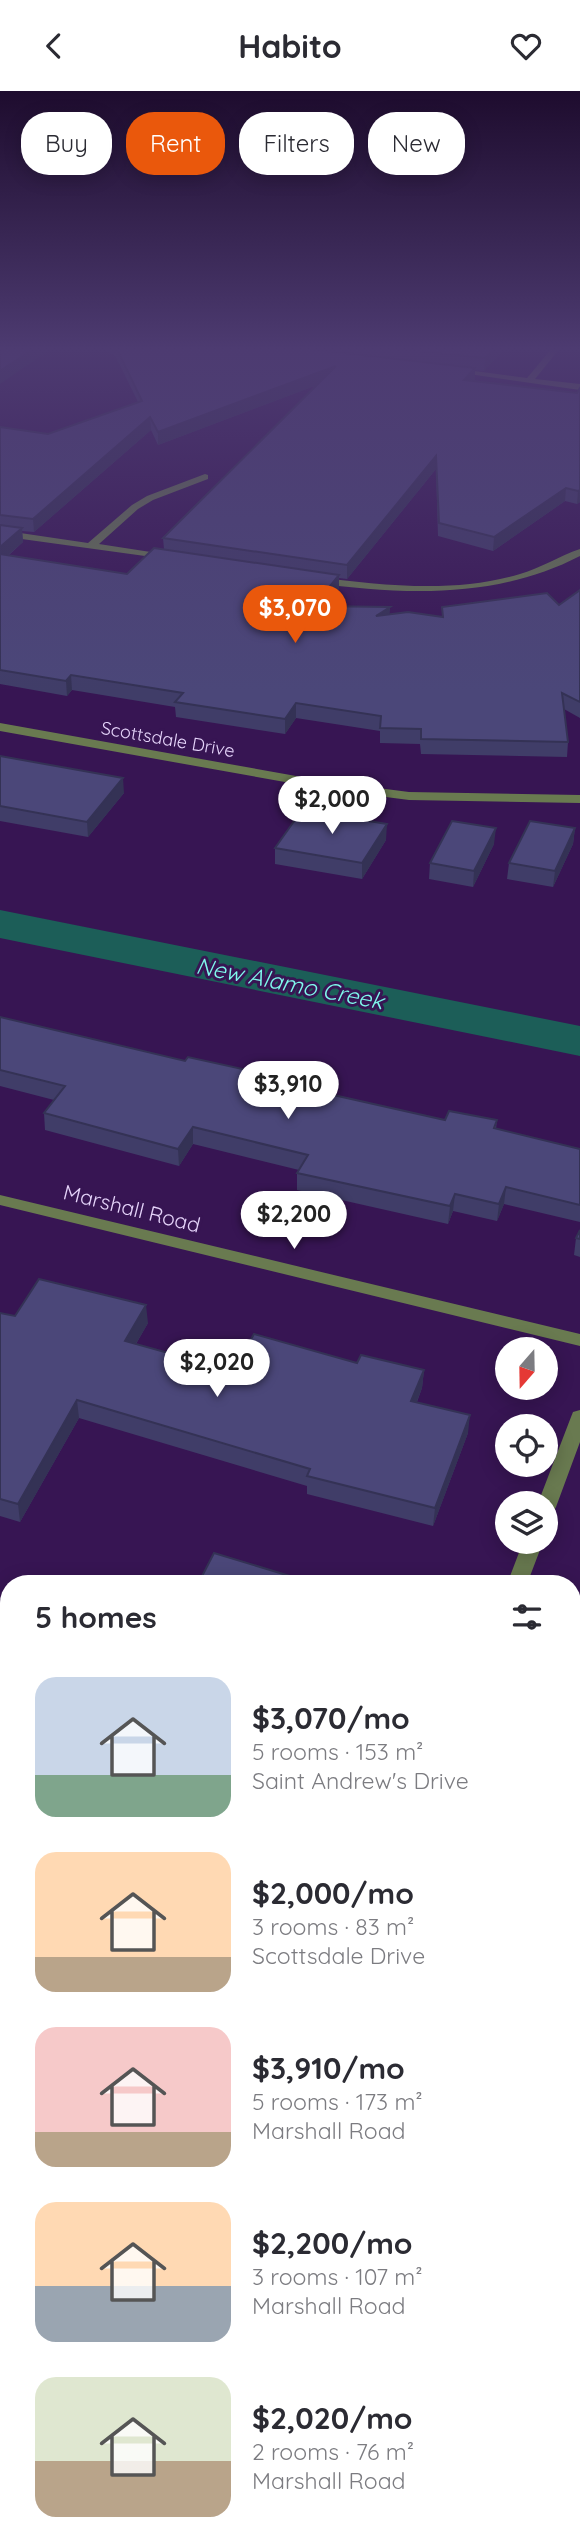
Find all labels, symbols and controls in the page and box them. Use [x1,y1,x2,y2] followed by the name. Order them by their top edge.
[238,26,342,66] text: Habito
[35,27,73,65] icon: back
[507,27,545,65] icon: heart
[21,112,112,175] chip: Buy
[126,112,225,175] chip: Rent
[239,112,354,175] chip: Filters
[368,112,465,175] chip: New
[238,585,352,645] pin: $3,070
[259,593,331,622] text: $3,070
[99,716,237,762] street label: Scottsdale Drive
[275,777,389,836] pin: $2,000
[294,784,370,813] text: $2,000
[194,951,388,1016] water label: New Alamo Creek
[231,1061,345,1121] pin: $3,910
[254,1069,322,1098] text: $3,910
[61,1178,203,1238] street label: Marshall Road
[237,1191,351,1251] pin: $2,200
[257,1199,331,1228] text: $2,200
[495,1337,558,1400] north arrow
[495,1337,558,1554] map controls
[160,1339,274,1399] pin: $2,020
[180,1347,254,1376] text: $2,020
[495,1414,558,1477] button: locate
[495,1491,558,1554] button: layers
[35,1598,157,1636] text: 5 homes
[508,1598,546,1636] icon: filters
[252,1699,410,1737] text: $3,070/mo
[91,1705,175,1789] icon: home
[252,1737,423,1766] text: 5 rooms · 153 m²
[252,1766,469,1795] text: Saint Andrew's Drive
[252,1874,414,1912] text: $2,000/mo
[91,1880,175,1964] icon: home
[252,1912,414,1941] text: 3 rooms · 83 m²
[252,1941,425,1970] text: Scottsdale Drive
[252,2049,405,2087] text: $3,910/mo
[91,2055,175,2139] icon: home
[252,2087,423,2116] text: 5 rooms · 173 m²
[252,2116,406,2145] text: Marshall Road
[252,2224,413,2262] text: $2,200/mo
[91,2230,175,2314] icon: home
[252,2262,423,2291] text: 3 rooms · 107 m²
[252,2291,406,2320] text: Marshall Road
[252,2399,413,2437] text: $2,020/mo
[91,2405,175,2489] icon: home
[252,2437,414,2466] text: 2 rooms · 76 m²
[252,2466,406,2495] text: Marshall Road

